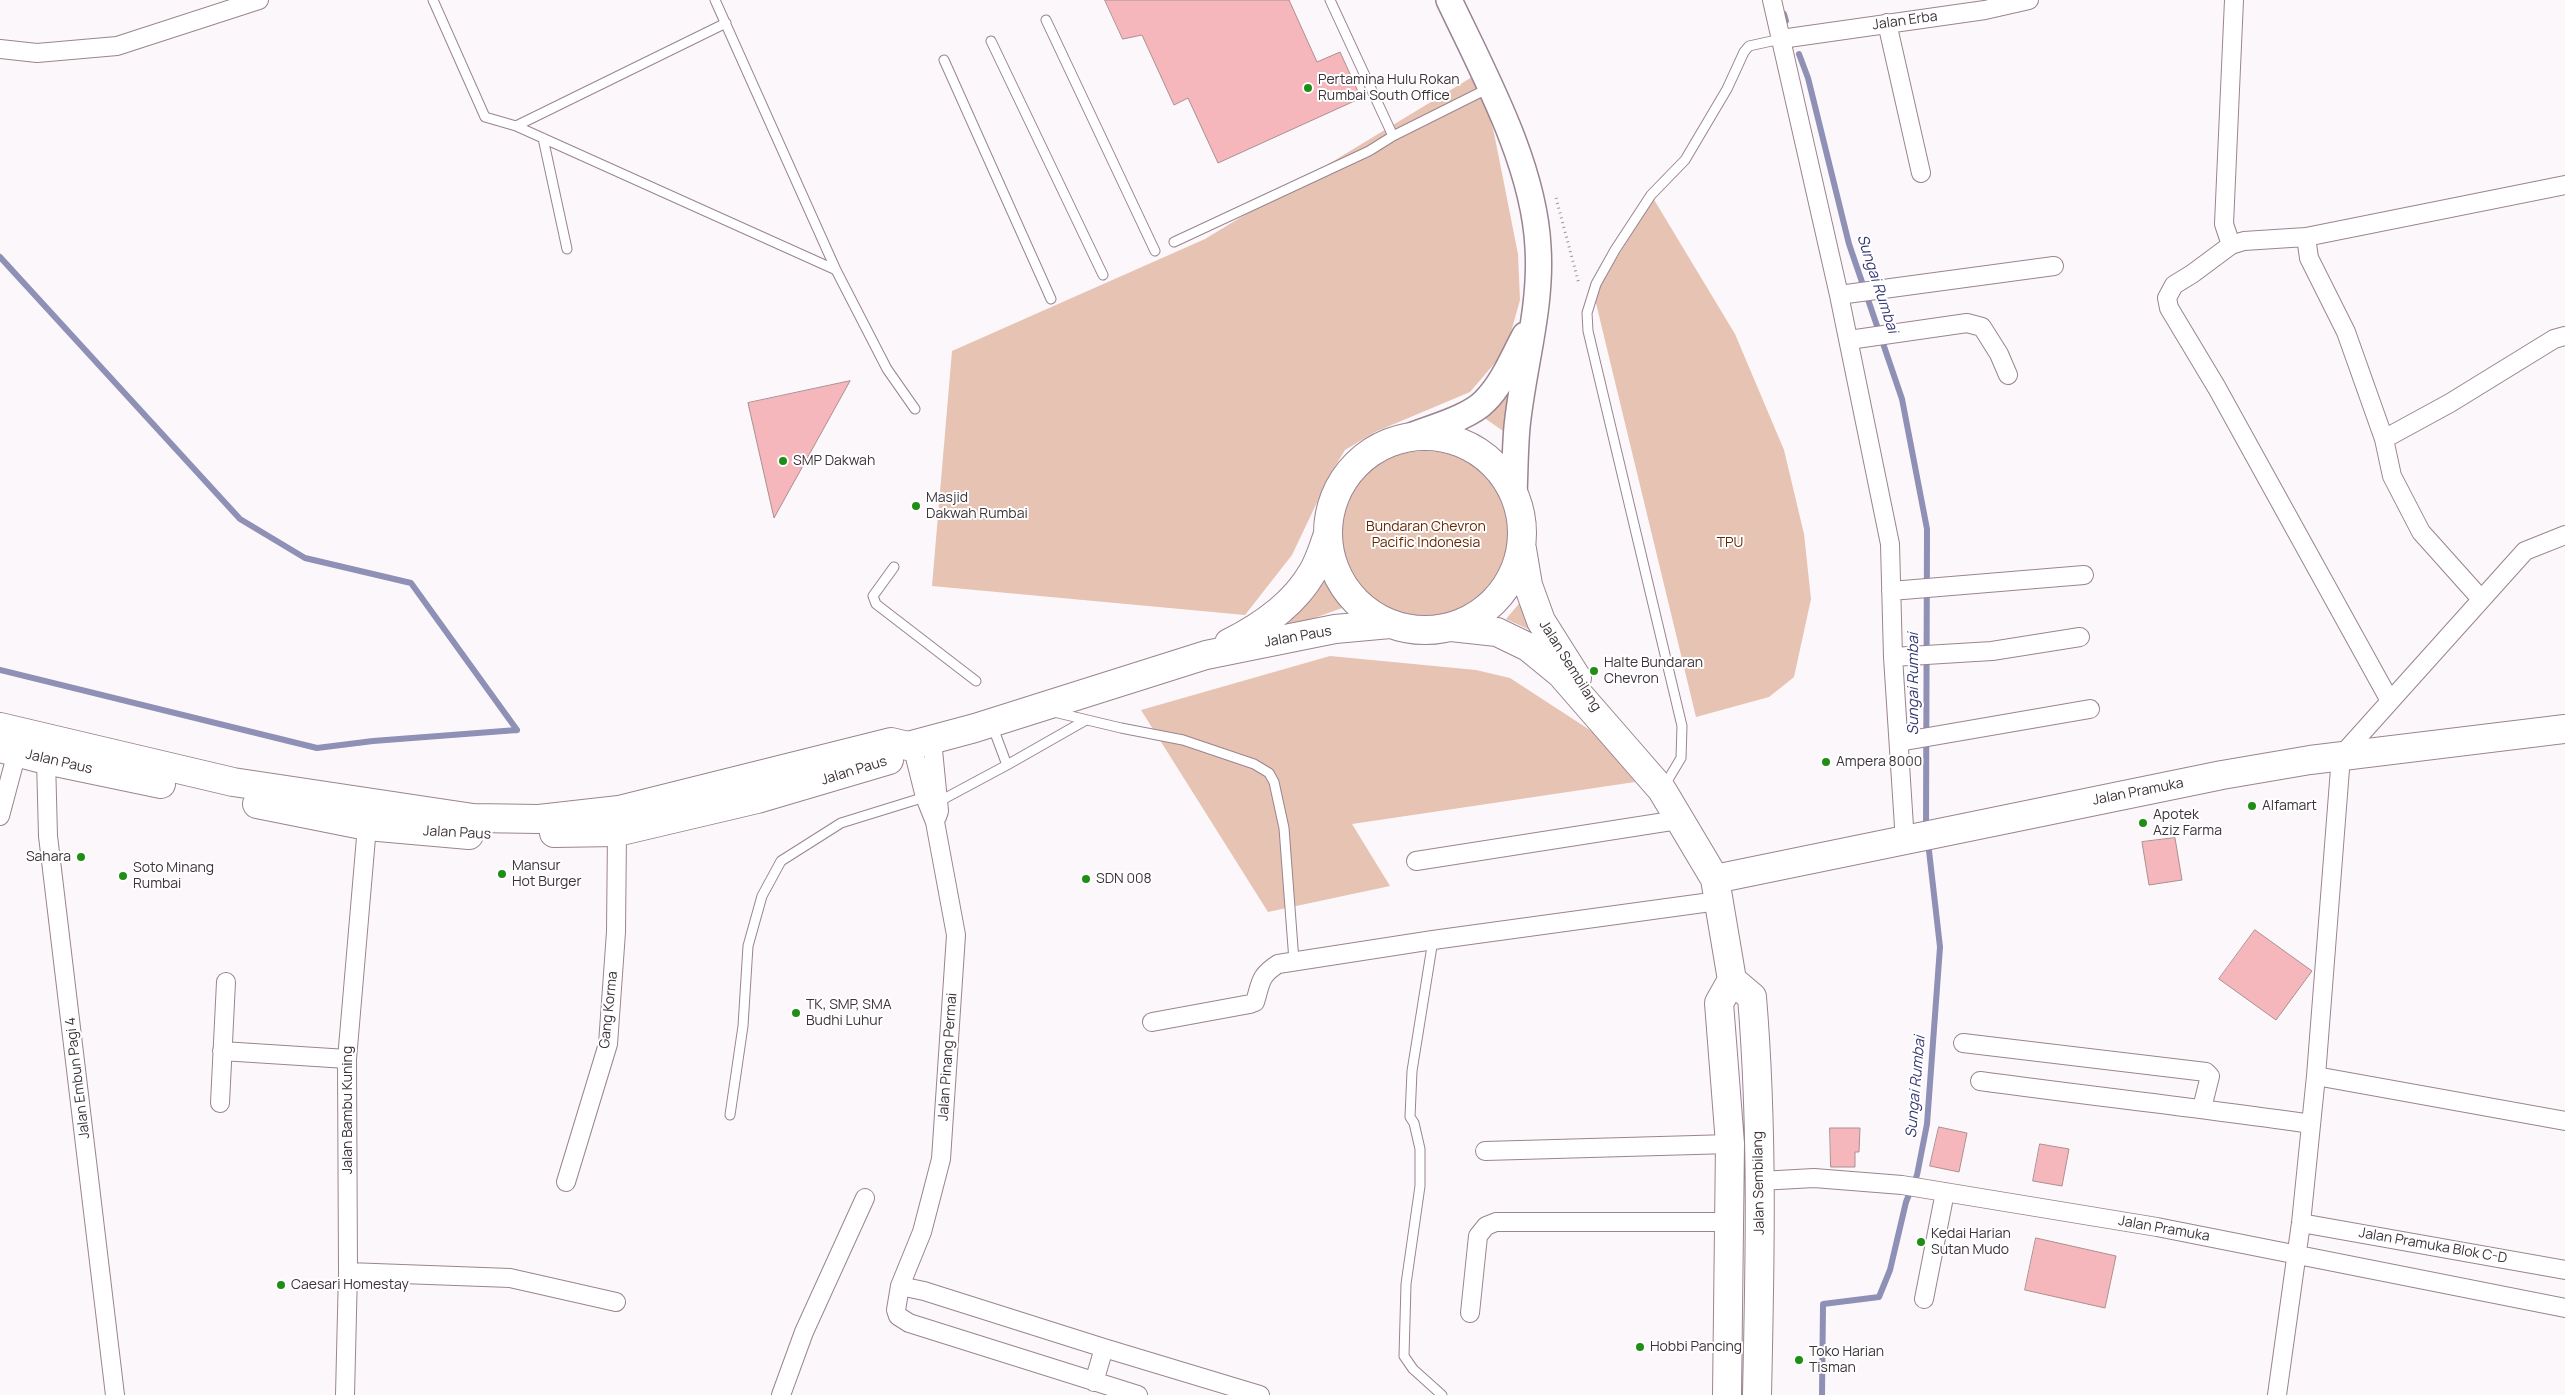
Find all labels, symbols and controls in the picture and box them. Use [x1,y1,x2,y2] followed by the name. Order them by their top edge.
[1871,8,1939,34] street label: Jalan Erba
[1318,72,1459,104] place label: Pertamina Hulu Rokan Rumbai South Office
[1302,82,1314,94] marker: Pertamina Hulu Rokan Rumbai South Office
[1853,232,1901,336] water label: Sungai Rumbai
[793,453,875,469] place label: SMP Dakwah
[777,455,789,467] marker: SMP Dakwah
[926,490,1028,522] place label: Masjid Dakwah Rumbai
[910,500,922,512] marker: Masjid Dakwah Rumbai
[1366,519,1486,552] park label: Bundaran Chevron Pacific Indonesia
[1717,535,1743,551] park label: TPU
[1535,617,1605,715] street label: Jalan Sembilang
[1263,623,1333,651] street label: Jalan Paus
[1905,633,1923,735] water label: Sungai Rumbai
[1604,655,1703,688] place label: Halte Bundaran Chevron
[1588,665,1600,677] marker: Halte Bundaran Chevron
[24,746,94,778] street label: Jalan Paus
[819,753,889,789] street label: Jalan Paus
[1836,754,1922,770] place label: Ampera 8000
[1820,756,1832,768] marker: Ampera 8000
[2091,775,2185,809] street label: Jalan Pramuka
[2262,798,2317,814] place label: Alfamart
[2246,800,2258,812] marker: Alfamart
[2153,807,2222,840] place label: Apotek Aziz Farma
[2137,817,2149,829] marker: Apotek Aziz Farma
[423,823,491,843] street label: Jalan Paus
[26,849,71,865] place label: Sahara
[75,851,87,863] marker: Sahara
[512,858,581,890] place label: Mansur Hot Burger
[133,860,214,892] place label: Soto Minang Rumbai
[496,868,508,880] marker: Mansur Hot Burger
[117,870,129,882] marker: Soto Minang Rumbai
[1096,871,1152,887] place label: SDN 008
[1080,873,1092,885] marker: SDN 008
[597,970,621,1050] street label: Gang Korma
[935,992,961,1122] street label: Jalan Pinang Permai
[806,997,892,1030] place label: TK, SMP, SMA Budhi Luhur
[790,1007,802,1019] marker: TK, SMP, SMA Budhi Luhur
[62,1016,94,1140] street label: Jalan Embun Pagi 4
[1903,1035,1929,1139] water label: Sungai Rumbai
[340,1046,356,1174] street label: Jalan Bambu Kuning
[1750,1131,1768,1235] street label: Jalan Sembilang
[2117,1213,2211,1245] street label: Jalan Pramuka
[2358,1225,2508,1267] street label: Jalan Pramuka Blok C-D
[1931,1226,2011,1258] place label: Kedai Harian Sutan Mudo
[1915,1236,1927,1248] marker: Kedai Harian Sutan Mudo
[291,1277,409,1293] place label: Caesari Homestay
[275,1279,287,1291] marker: Caesari Homestay
[1650,1339,1742,1355] place label: Hobbi Pancing
[1634,1341,1646,1353] marker: Hobbi Pancing
[1809,1344,1884,1376] place label: Toko Harian Tisman
[1793,1354,1805,1366] marker: Toko Harian Tisman

